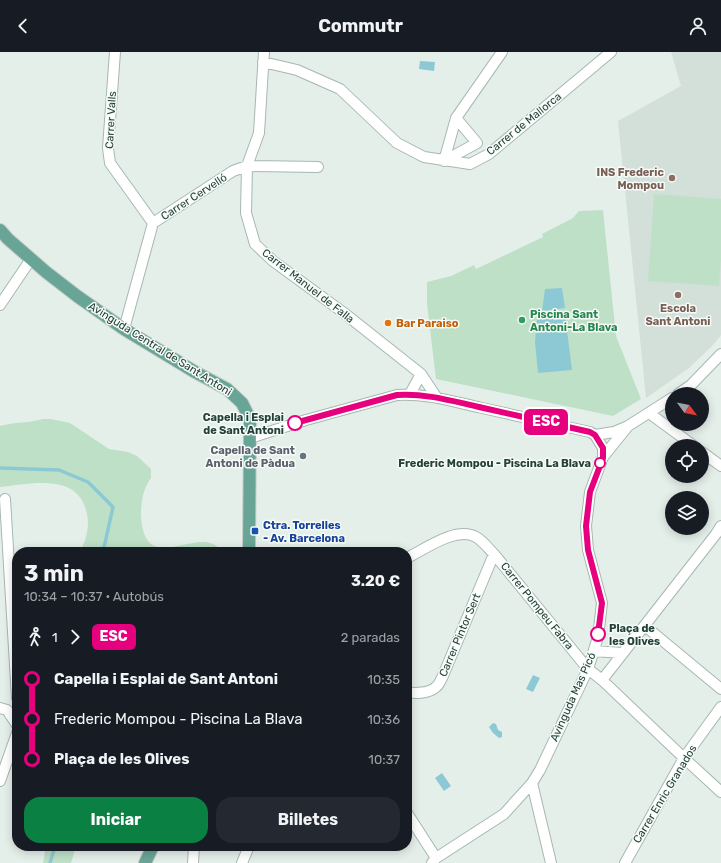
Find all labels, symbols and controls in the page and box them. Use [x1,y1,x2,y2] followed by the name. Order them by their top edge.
[12,15,34,37] icon: back
[318,15,403,37] text: Commutr
[687,15,709,37] icon: person
[103,90,119,149] street label: Carrer Valls
[484,90,564,158] street label: Carrer de Mallorca
[597,166,665,192] place label: INS Frederic Mompou
[159,171,229,223] street label: Carrer Cervelló
[667,173,677,183] marker: INS Frederic Mompou
[259,246,357,326] street label: Carrer Manuel de Falla
[673,290,683,300] marker: Escola Sant Antoni
[86,299,234,399] street label: Avinguda Central de Sant Antoni
[646,302,710,328] place label: Escola Sant Antoni
[530,308,618,334] place label: Piscina Sant Antoni-La Blava
[517,315,527,325] marker: Piscina Sant Antoni-La Blava
[396,317,459,330] place label: Bar Paraiso
[383,318,393,328] marker: Bar Paraiso
[665,387,709,431] north arrow
[665,387,709,535] map controls
[523,409,569,435] line badge: ESC
[203,411,284,437] place label: Capella i Esplai de Sant Antoni
[532,413,560,430] text: ESC
[287,415,303,431] marker: Capella i Esplai de Sant Antoni
[665,439,709,483] button: locate
[206,444,295,470] place label: Capella de Sant Antoni de Pàdua
[298,451,308,461] marker: Capella de Sant Antoni de Pàdua
[398,457,591,470] place label: Frederic Mompou - Piscina La Blava
[594,457,606,469] marker: Frederic Mompou - Piscina La Blava
[665,491,709,535] button: layers
[263,519,345,545] place label: Ctra. Torrelles - Av. Barcelona
[250,526,260,536] marker: Ctra. Torrelles - Av. Barcelona
[24,560,84,587] text: 3 min
[498,560,576,652] street label: Carrer Pompeu Fabra
[351,572,400,590] text: 3.20 €
[24,589,164,604] text: 10:34 – 10:37 · Autobús
[437,591,484,679] street label: Carrer Pintor Sert
[609,622,660,648] place label: Plaça de les Olives
[24,626,46,648] icon: walk
[64,626,86,648] icon: forward
[590,626,606,642] marker: Plaça de les Olives
[100,628,128,645] text: ESC
[52,630,58,645] text: 1
[341,630,400,645] text: 2 paradas
[548,650,598,744] street label: Avinguda Mas Picó
[54,670,278,688] text: Capella i Esplai de Sant Antoni
[367,672,400,687] text: 10:35
[54,710,303,728] text: Frederic Mompou - Piscina La Blava
[367,712,400,727] text: 10:36
[631,742,700,845] street label: Carrer Enric Granados
[54,750,190,768] text: Plaça de les Olives
[368,752,400,767] text: 10:37
[24,797,208,843] button: Iniciar
[216,797,400,843] button: Billetes

